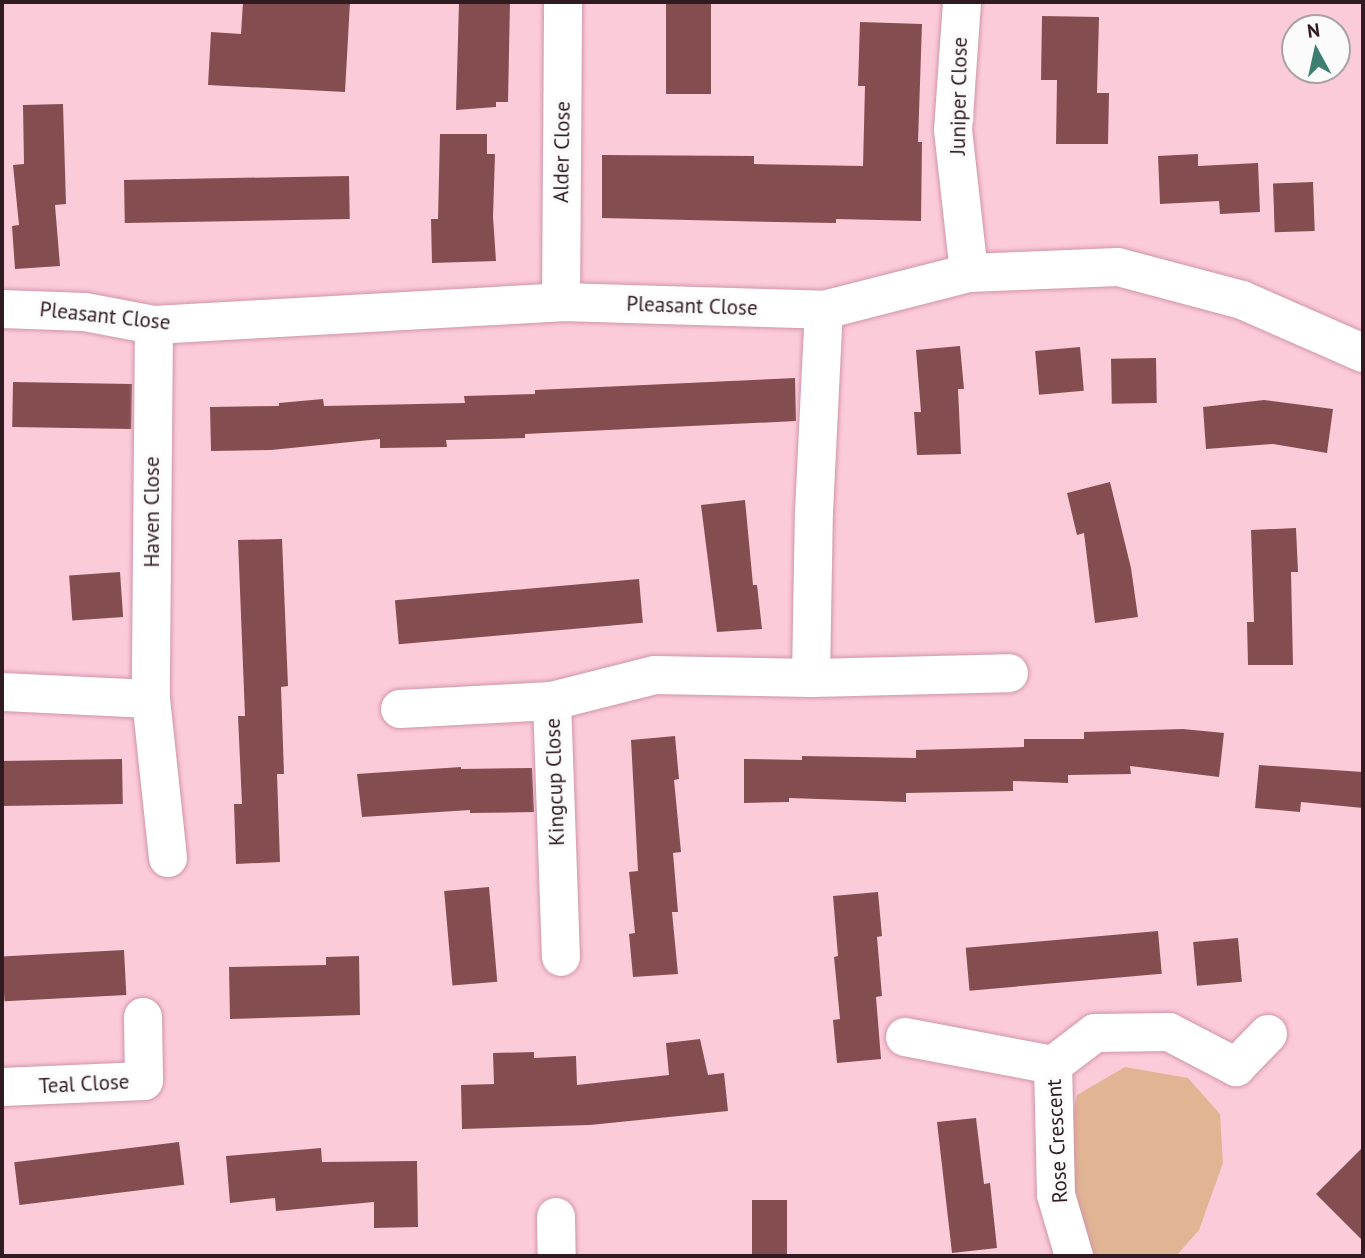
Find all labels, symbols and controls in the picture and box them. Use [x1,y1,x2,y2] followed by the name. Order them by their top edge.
[1281,14,1351,84] north arrow
[1305,17,1321,43] text: N
[945,37,973,155] street label: Juniper Close
[549,101,575,203] street label: Alder Close
[626,291,758,321] street label: Pleasant Close
[38,297,172,335] street label: Pleasant Close
[139,456,165,568] street label: Haven Close
[540,718,570,846] street label: Kingcup Close
[38,1069,130,1099] street label: Teal Close
[1041,1078,1073,1204] street label: Rose Crescent

